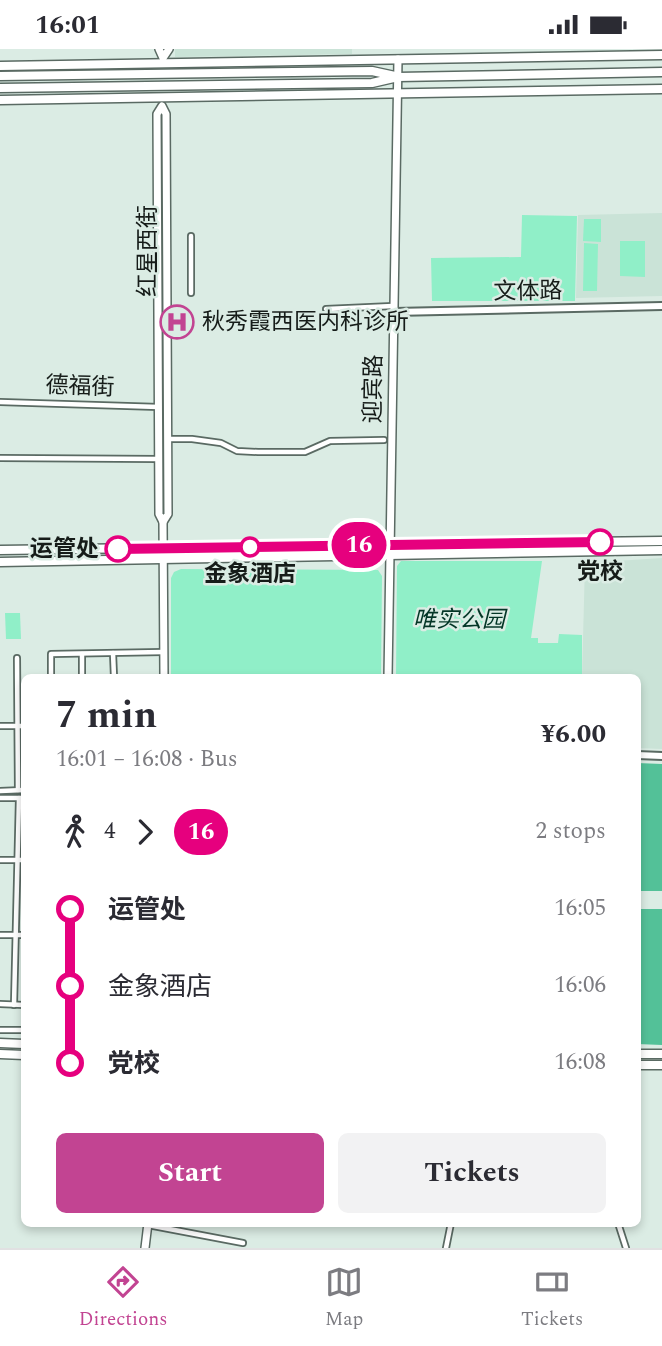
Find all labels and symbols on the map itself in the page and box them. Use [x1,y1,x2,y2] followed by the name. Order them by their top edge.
[131,205,166,297] street label: 红星西街
[493,274,563,310] street label: 文体路
[158,303,196,341] hospital icon: 秋秀霞西医内科诊所
[202,305,409,340] place label: 秋秀霞西医内科诊所
[356,354,392,424] street label: 迎宾路
[45,368,115,406] street label: 德福街
[328,522,390,568] line badge: 16
[587,529,613,555] marker: 党校
[30,532,99,567] place label: 运管处
[105,536,131,562] marker: 运管处
[240,537,260,557] marker: 金象酒店
[577,555,623,590] place label: 党校
[204,557,296,592] place label: 金象酒店
[413,603,508,638] park label: 唯实公园

